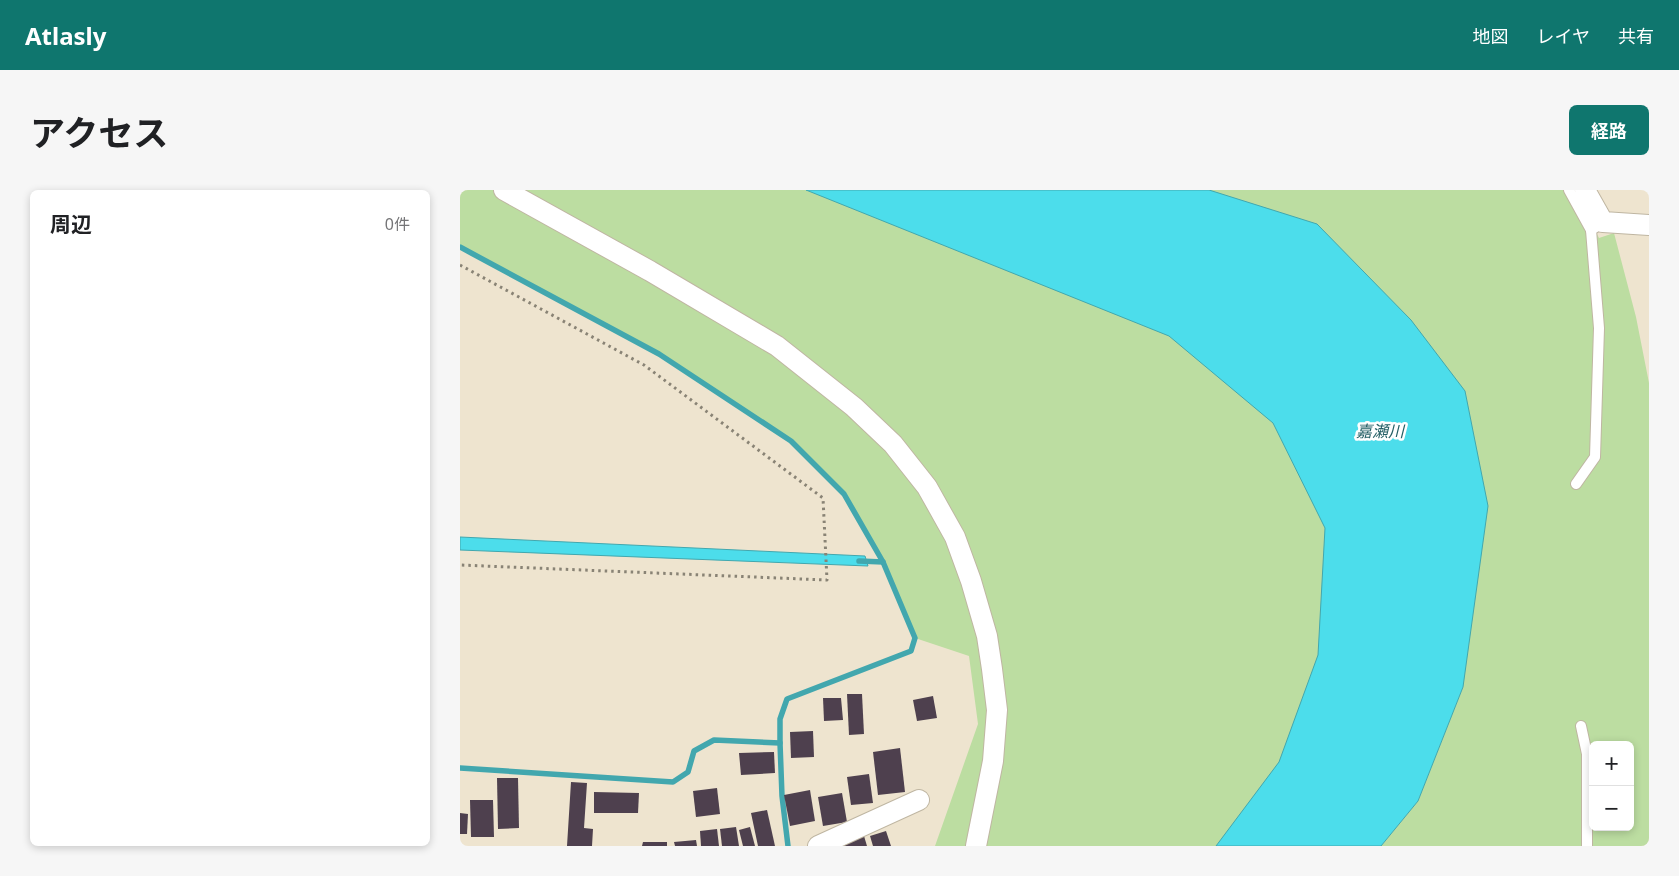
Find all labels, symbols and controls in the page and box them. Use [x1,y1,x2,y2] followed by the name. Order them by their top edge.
[25,19,106,52] text: Atlasly
[1473,24,1509,48] text: 地図
[1537,24,1590,48] text: レイヤ
[1618,24,1654,48] text: 共有
[1569,105,1649,155] button: 経路
[30,109,168,156] text: アクセス
[50,210,92,238] text: 周辺
[385,213,410,235] text: 0件
[1356,420,1406,442] water label: 嘉瀬川
[1589,741,1634,831] map controls
[1589,741,1634,786] button: +
[1589,786,1634,831] button: −

